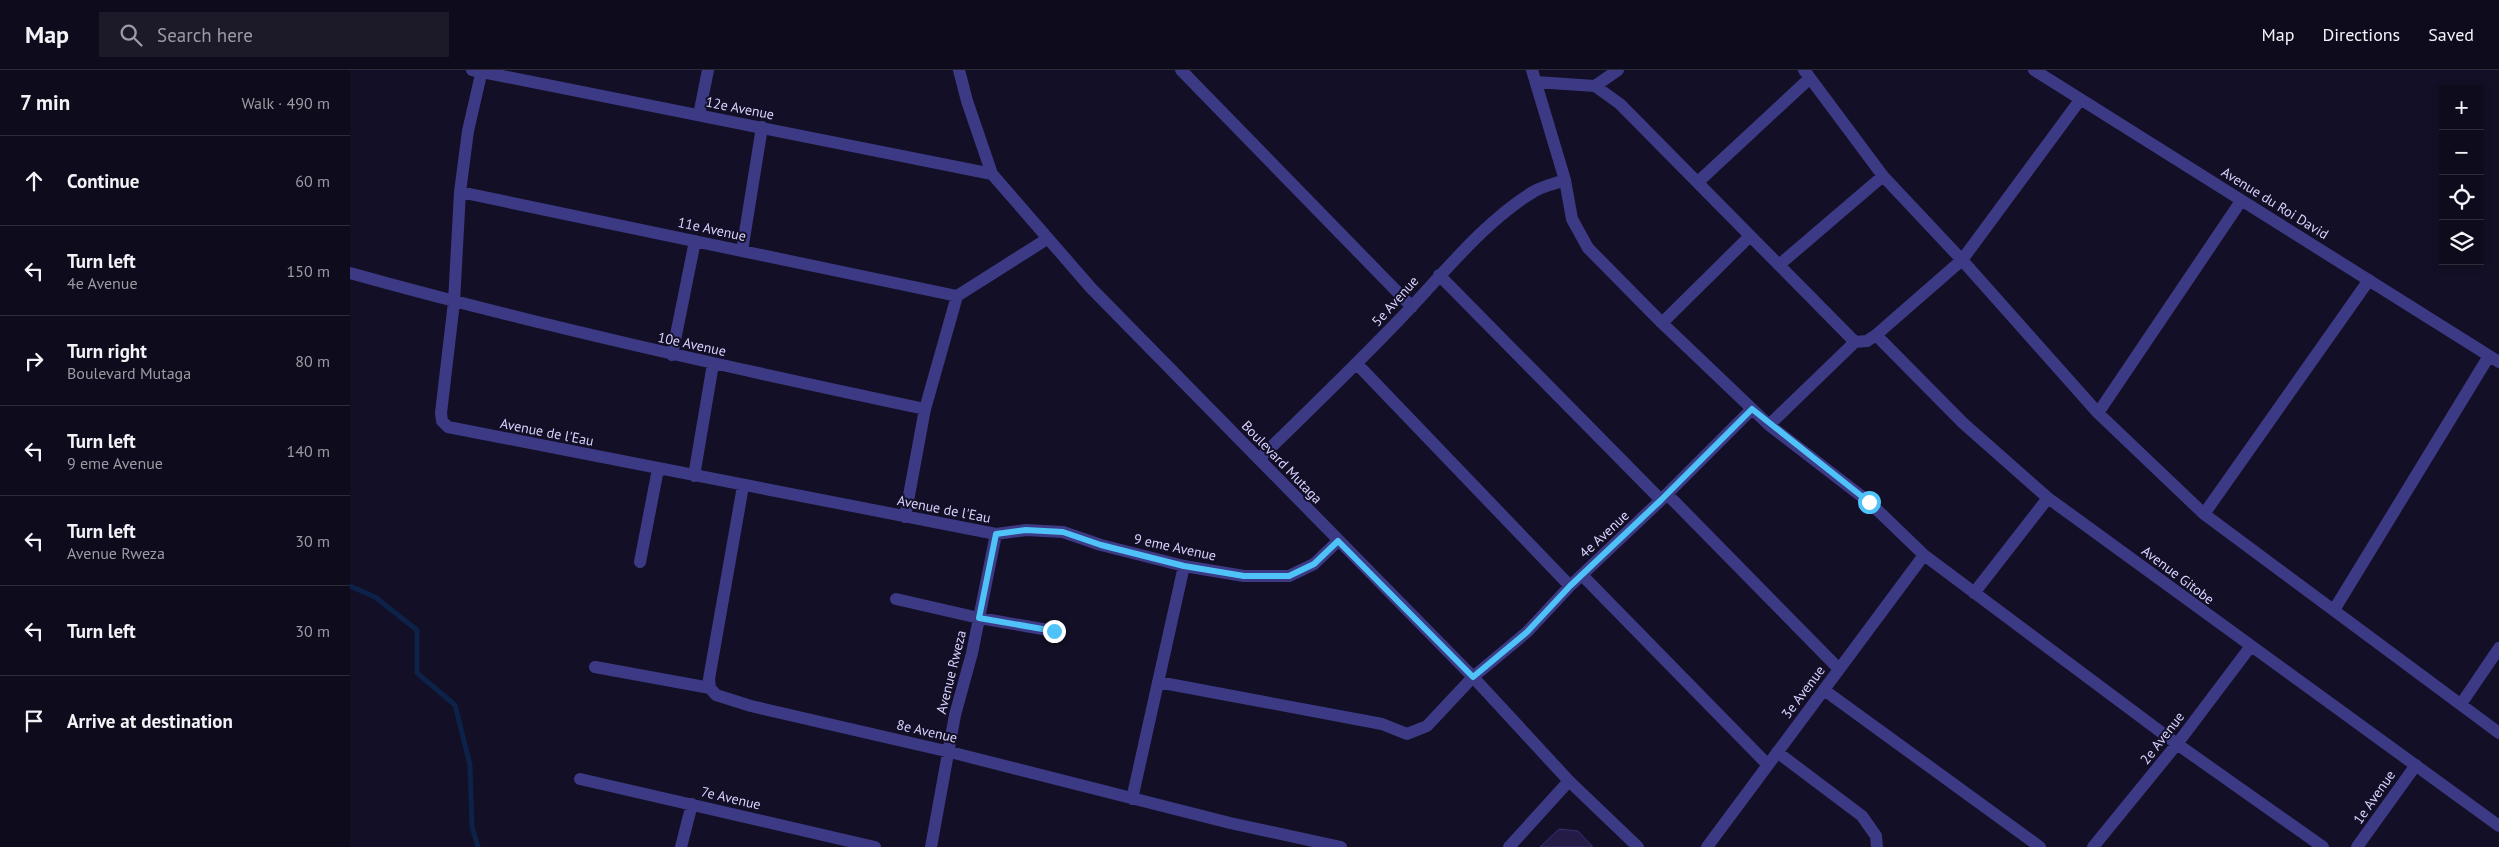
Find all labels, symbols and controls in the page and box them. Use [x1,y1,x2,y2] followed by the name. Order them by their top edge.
[99,12,449,57] search box
[25,19,69,50] text: Map
[117,21,145,49] icon: search
[157,23,253,47] text: Search here
[2262,23,2294,46] text: Map
[2322,23,2400,46] text: Directions
[2428,23,2474,46] text: Saved
[2439,85,2484,265] map controls
[2439,85,2484,130] button: +
[20,89,70,116] text: 7 min
[241,93,330,113] text: Walk · 490 m
[704,93,776,123] street label: 12e Avenue
[2439,130,2484,175] button: −
[2218,163,2332,243] street label: Avenue du Roi David
[20,167,48,195] icon: ahead
[67,169,139,193] text: Continue
[295,171,330,191] text: 60 m
[2439,175,2484,220] button: locate
[676,213,748,245] street label: 11e Avenue
[2439,220,2484,265] button: layers
[67,249,136,273] text: Turn left
[20,257,48,285] icon: left
[287,261,330,281] text: 150 m
[1368,272,1422,330] street label: 5e Avenue
[67,273,138,293] text: 4e Avenue
[656,328,728,360] street label: 10e Avenue
[67,339,147,363] text: Turn right
[20,347,48,375] icon: right
[295,351,330,371] text: 80 m
[67,363,191,383] text: Boulevard Mutaga
[499,414,595,450] street label: Avenue de l'Eau
[1238,417,1326,507] street label: Boulevard Mutaga
[67,429,136,453] text: Turn left
[20,437,48,465] icon: left
[287,441,330,461] text: 140 m
[67,453,163,473] text: 9 eme Avenue
[896,491,992,527] street label: Avenue de l'Eau
[1858,491,1881,514] route start
[1575,506,1633,562] street label: 4e Avenue
[67,519,136,543] text: Turn left
[20,527,48,555] icon: left
[1132,529,1218,565] street label: 9 eme Avenue
[295,531,330,551] text: 30 m
[2138,542,2218,608] street label: Avenue Gitobe
[67,543,165,563] text: Avenue Rweza
[20,617,48,645] icon: left
[67,619,136,643] text: Turn left
[1043,620,1066,643] route end
[295,621,330,641] text: 30 m
[932,628,970,716] street label: Avenue Rweza
[1777,662,1829,722] street label: 3e Avenue
[20,707,48,735] icon: arrive
[2136,708,2188,768] street label: 2e Avenue
[67,709,233,733] text: Arrive at destination
[895,715,959,747] street label: 8e Avenue
[2349,767,2399,827] street label: 1e Avenue
[699,782,763,814] street label: 7e Avenue

